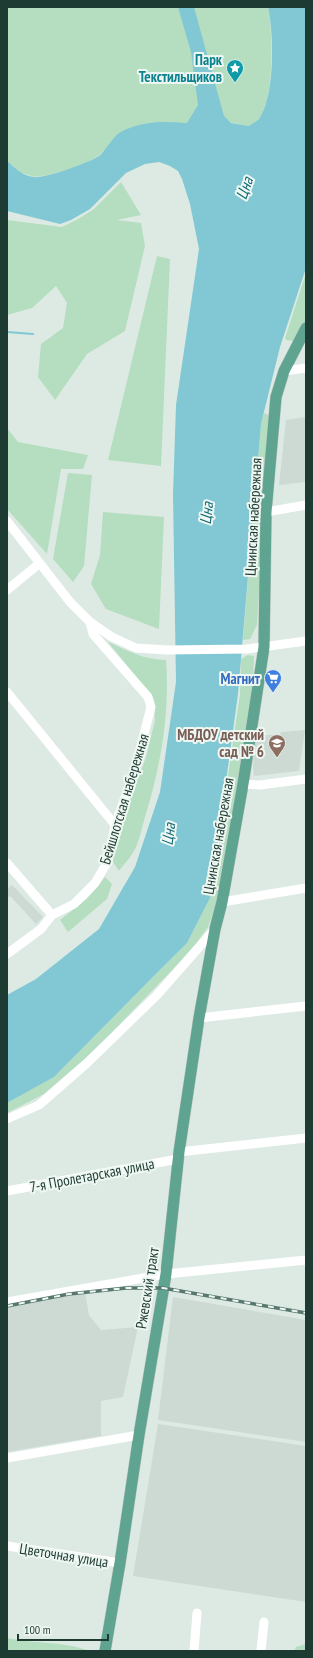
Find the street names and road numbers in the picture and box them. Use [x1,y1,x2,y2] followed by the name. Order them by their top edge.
[240,457,266,577] street label: Цнинская набережная
[95,731,153,867] street label: Бейшлотская набережная
[198,776,238,896] street label: Цнинская набережная
[28,1154,156,1196] street label: 7-я Пролетарская улица
[131,1246,163,1330] street label: Ржевский тракт
[18,1539,110,1571] street label: Цветочная улица

